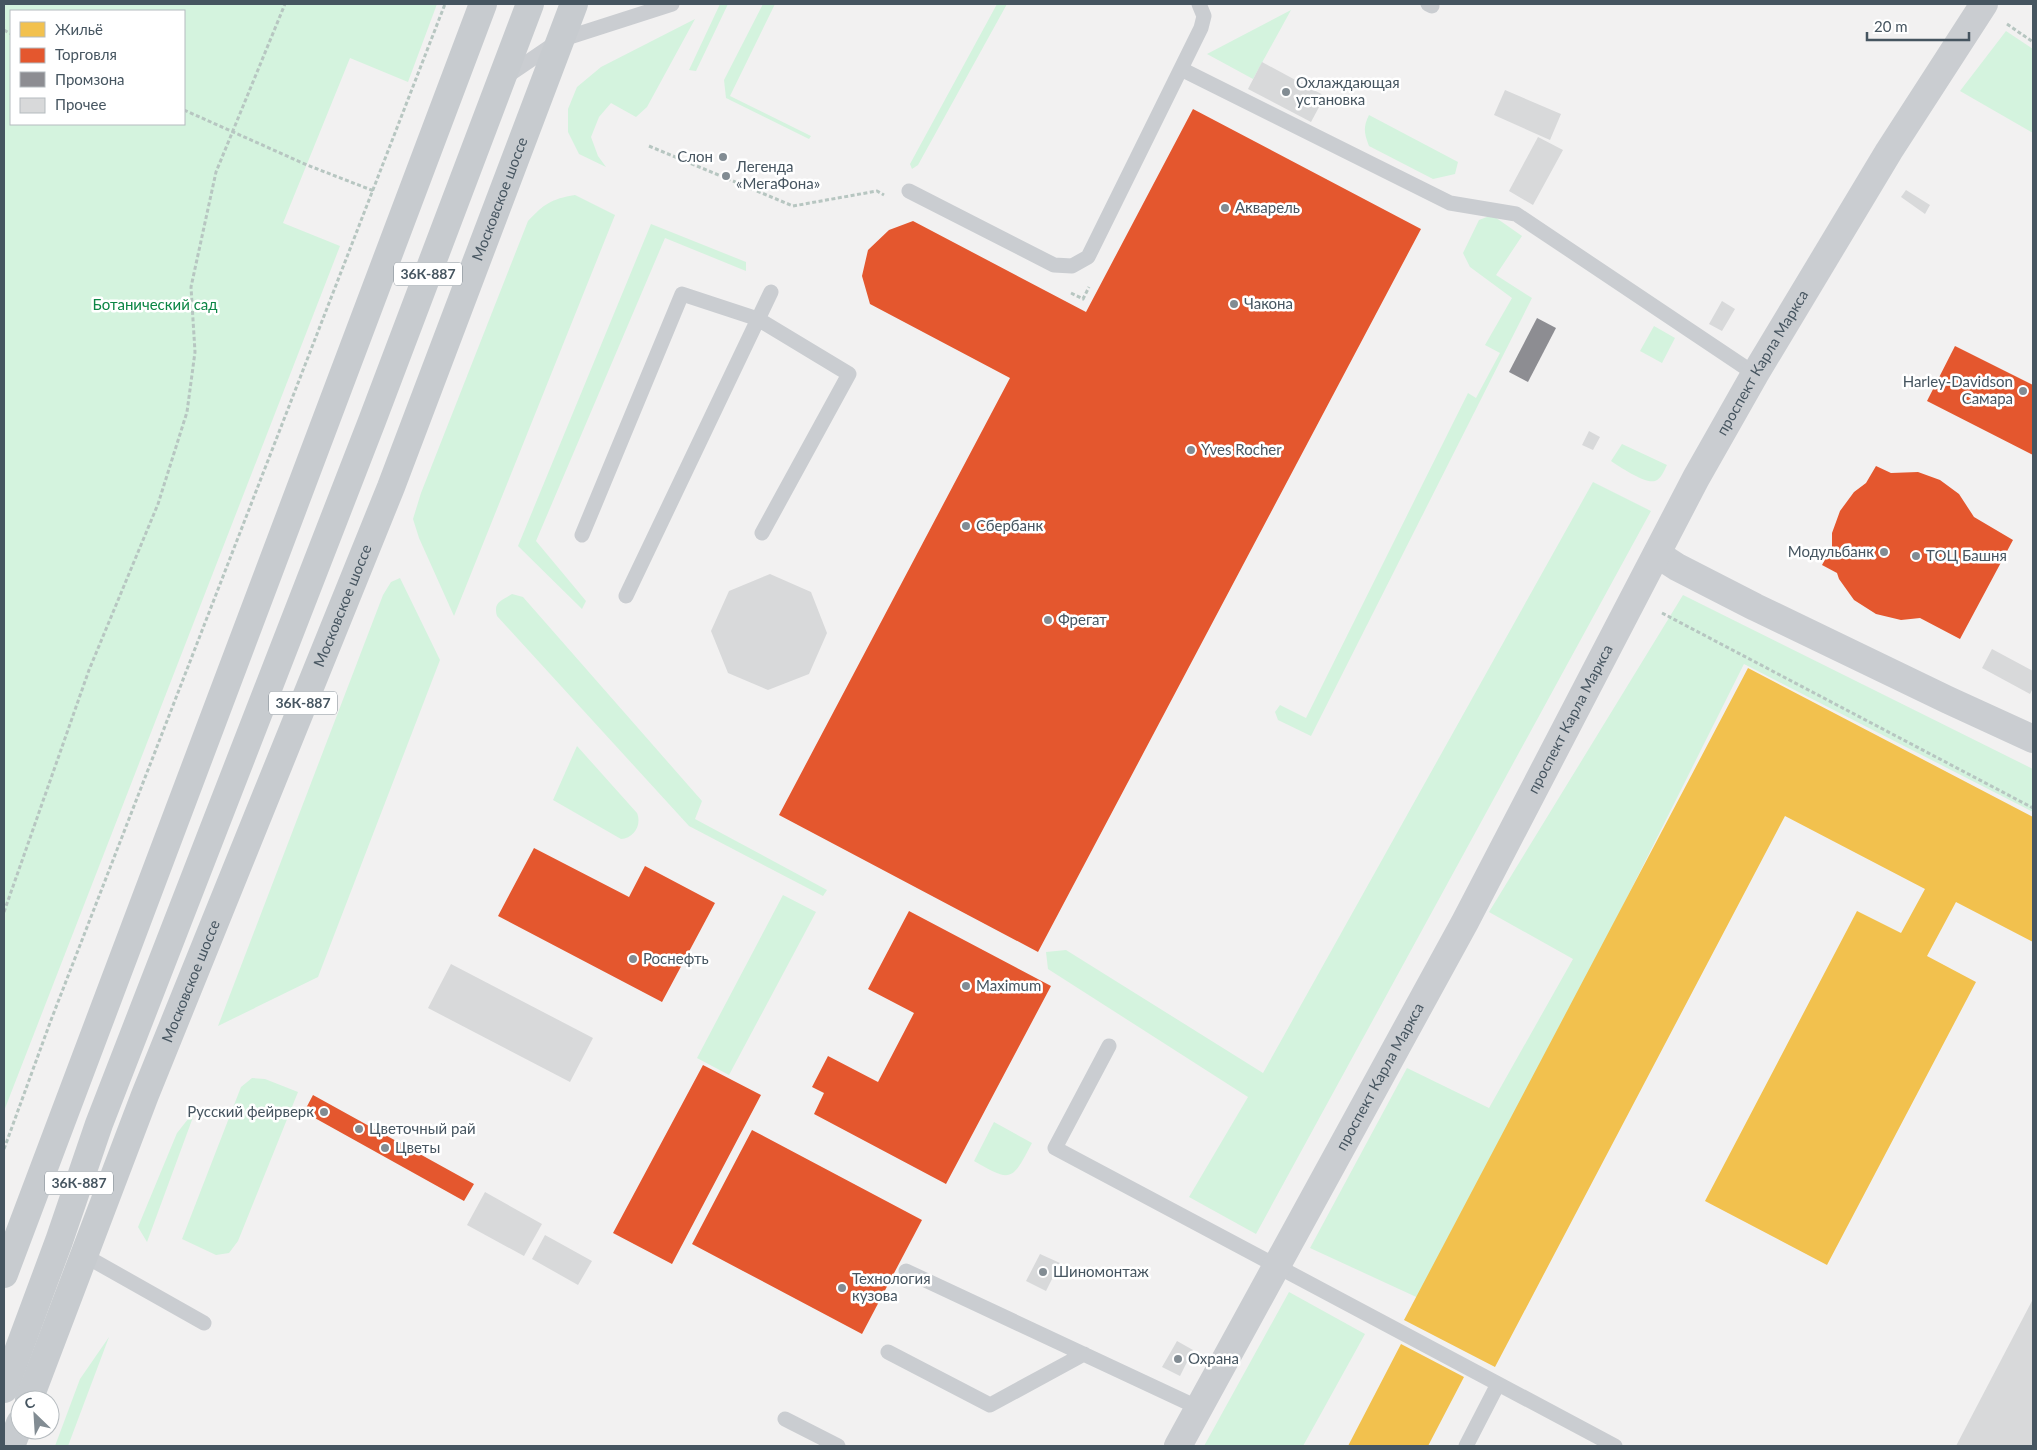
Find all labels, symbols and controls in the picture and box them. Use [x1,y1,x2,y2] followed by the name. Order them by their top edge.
[10,10,185,125] legend
[1867,10,1970,42] scale bar
[1874,17,1908,35] text: 20 m
[55,20,103,38] text: Жильё
[55,45,117,63] text: Торговля
[55,70,125,88] text: Промзона
[1296,73,1400,108] place label: Охлаждающая установка
[1280,86,1292,98] marker: Охлаждающая установка
[55,95,106,113] text: Прочее
[468,134,531,263] street label: Московское шоссе
[677,147,713,165] place label: Слон
[717,151,729,163] marker: Слон
[735,157,820,192] place label: Легенда «МегаФона»
[720,170,732,182] marker: Легенда «МегаФона»
[1235,198,1300,216] place label: Акварель
[1219,202,1231,214] marker: Акварель
[394,262,462,286] road number: 36К-887
[1712,286,1811,438] street label: проспект Карла Маркса
[1244,294,1293,312] place label: Чакона
[92,295,218,313] park label: Ботанический сад
[1228,298,1240,310] marker: Чакона
[1903,372,2013,407] place label: Harley-Davidson Самара
[2017,385,2029,397] marker: Harley-Davidson Самара
[1201,440,1282,458] place label: Yves Rocher
[1185,444,1197,456] marker: Yves Rocher
[976,516,1044,534] place label: Сбербанк
[960,520,972,532] marker: Сбербанк
[309,541,375,669] street label: Московское шоссе
[1788,542,1874,560] place label: Модульбанк
[1878,546,1890,558] marker: Модульбанк
[1926,546,2007,564] place label: ТОЦ Башня
[1910,550,1922,562] marker: ТОЦ Башня
[1058,610,1107,628] place label: Фрегат
[1042,614,1054,626] marker: Фрегат
[1523,641,1616,796] street label: проспект Карла Маркса
[269,691,337,714] road number: 36К-887
[157,917,223,1045] street label: Московское шоссе
[643,949,709,967] place label: Роснефть
[627,953,639,965] marker: Роснефть
[976,976,1041,994] place label: Maximum
[960,980,972,992] marker: Maximum
[1332,999,1427,1153] street label: проспект Карла Маркса
[187,1102,314,1120] place label: Русский фейрверк
[318,1106,330,1118] marker: Русский фейрверк
[369,1119,476,1137] place label: Цветочный рай
[353,1123,365,1135] marker: Цветочный рай
[395,1138,440,1156] place label: Цветы
[379,1142,391,1154] marker: Цветы
[45,1172,113,1194] road number: 36К-887
[1053,1262,1149,1280] place label: Шиномонтаж
[1037,1266,1049,1278] marker: Шиномонтаж
[852,1269,931,1304] place label: Технология кузова
[836,1282,848,1294] marker: Технология кузова
[1188,1349,1239,1367] place label: Охрана
[1172,1353,1184,1365] marker: Охрана
[10,1390,60,1440] north arrow
[22,1393,38,1412] text: С

